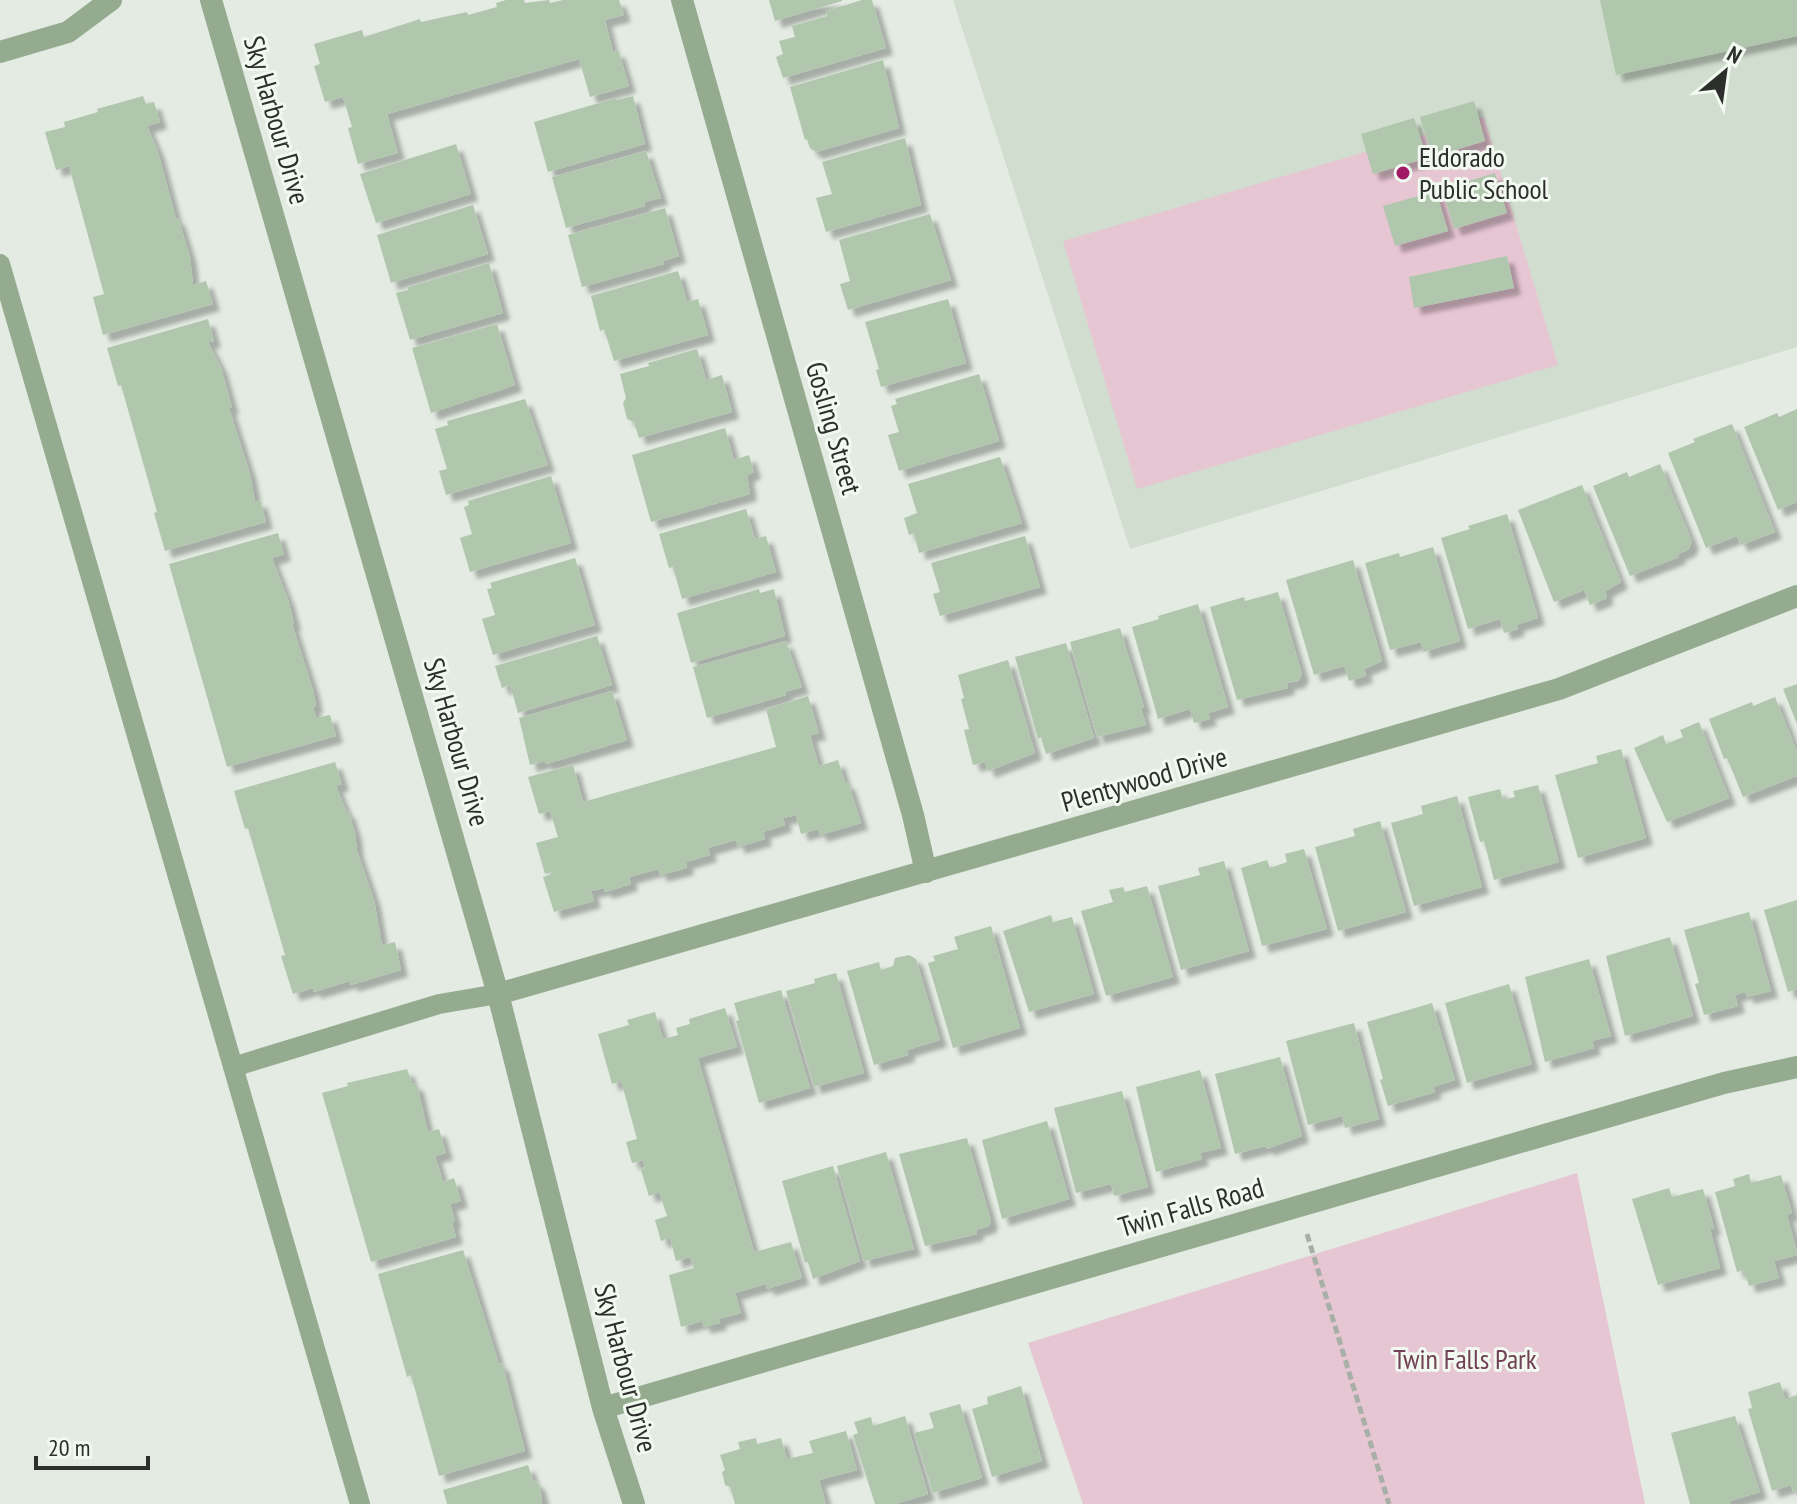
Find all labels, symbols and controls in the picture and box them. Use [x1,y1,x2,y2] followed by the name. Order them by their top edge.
[236,31,319,208] street label: Sky Harbour Drive
[1685,32,1765,112] north arrow
[1723,39,1747,70] text: N
[1419,138,1549,207] place label: Eldorado Public School
[1394,164,1412,182] marker: Eldorado Public School
[798,357,871,499] street label: Gosling Street
[416,653,499,830] street label: Sky Harbour Drive
[1057,737,1231,820] street label: Plentywood Drive
[1114,1168,1268,1245] street label: Twin Falls Road
[586,1279,667,1456] street label: Sky Harbour Drive
[1393,1340,1537,1377] park label: Twin Falls Park
[36,1420,148,1470] scale bar
[48,1432,90,1463] text: 20 m

